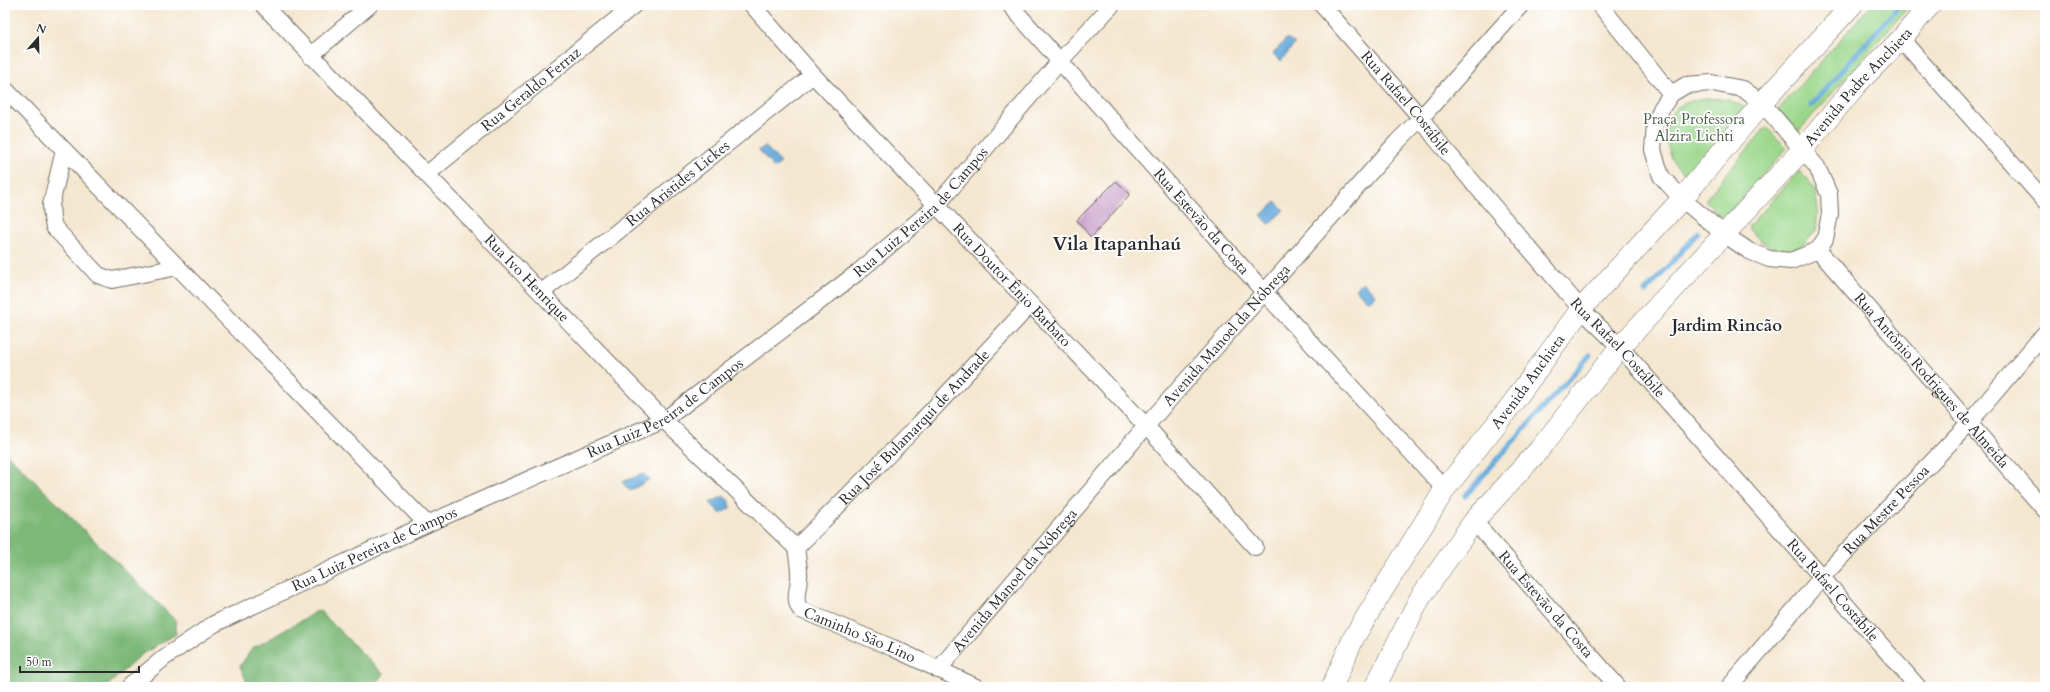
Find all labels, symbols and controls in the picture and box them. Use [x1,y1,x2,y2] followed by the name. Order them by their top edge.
[18,18,58,58] north arrow
[34,20,49,38] text: N
[1800,23,1917,150] street label: Avenida Padre Anchieta
[477,42,585,136] street label: Rua Geraldo Ferraz
[1356,46,1456,160] street label: Rua Rafael Costábile
[1643,109,1746,146] park label: Praça Professora Alzira Lichti
[622,136,734,231] street label: Rua Aristides Lickes
[849,143,992,282] street label: Rua Luiz Pereira de Campos
[1149,164,1254,279] street label: Rua Estevão da Costa
[948,218,1076,351] street label: Rua Doutor Ênio Barbato
[480,230,574,327] street label: Rua Ivo Henrique
[1052,231,1182,257] district label: Vila Itapanhaú
[1158,260,1295,410] street label: Avenida Manoel da Nóbrega
[1850,288,2014,473] street label: Rua Antônio Rodrigues de Almeida
[1566,294,1670,402] street label: Rua Rafael Costábile
[1669,314,1782,337] district label: Jardim Rincão
[1486,330,1570,433] street label: Avenida Anchieta
[834,345,994,509] street label: Rua José Bulamarqui de Andrade
[584,353,747,463] street label: Rua Luiz Pereira de Campos
[1839,460,1934,559] street label: Rua Mestre Pessoa
[288,502,460,596] street label: Rua Luiz Pereira de Campos
[948,504,1082,656] street label: Avenida Manoel da Nóbrega
[1782,534,1884,646] street label: Rua Rafael Costábile
[1494,546,1598,662] street label: Rua Estevão da Costa
[801,602,919,667] street label: Caminho São Lino
[20,648,139,674] scale bar
[26,654,53,670] text: 50 m

